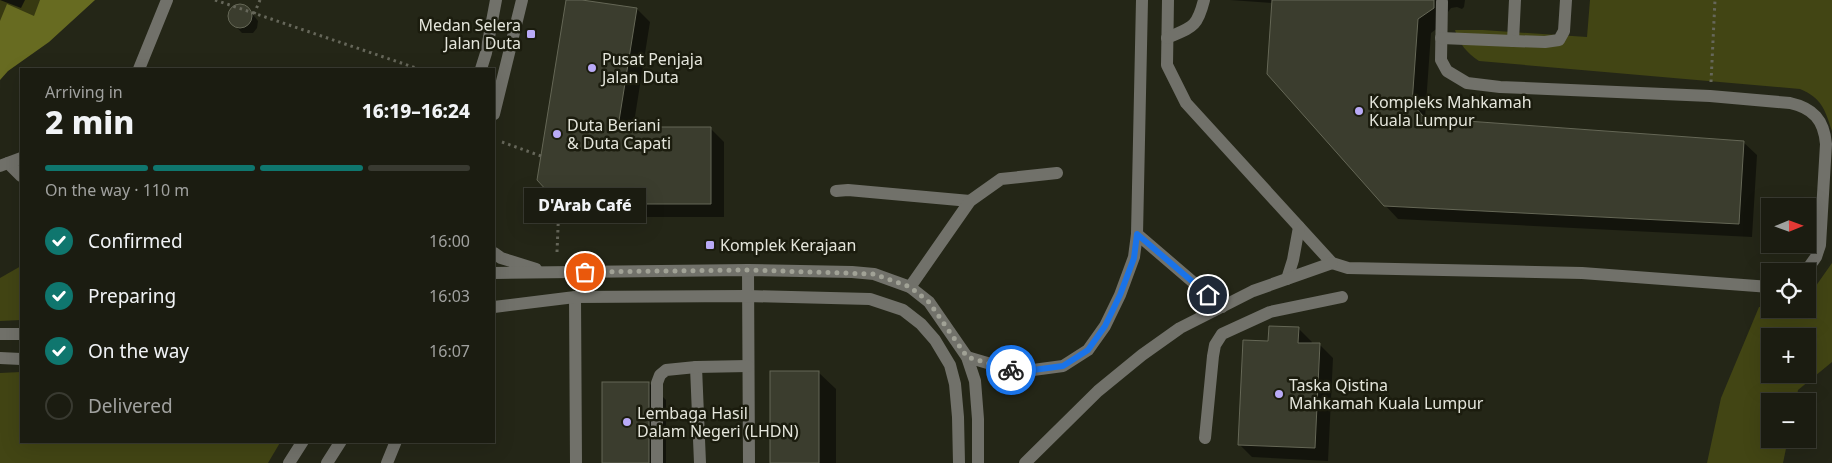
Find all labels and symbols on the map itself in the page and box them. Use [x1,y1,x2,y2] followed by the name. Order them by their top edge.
[418,14,521,54] place label: Medan Selera Jalan Duta
[525,28,537,40] marker: Medan Selera Jalan Duta
[600,48,703,88] place label: Pusat Penjaja Jalan Duta
[586,62,598,74] marker: Pusat Penjaja Jalan Duta
[1369,91,1532,131] place label: Kompleks Mahkamah Kuala Lumpur
[1353,105,1365,117] marker: Kompleks Mahkamah Kuala Lumpur
[567,114,671,154] place label: Duta Beriani & Duta Capati
[551,128,563,140] marker: Duta Beriani & Duta Capati
[524,187,646,222] callout: D'Arab Café
[1761,198,1816,252] north arrow
[720,234,856,256] place label: Komplek Kerajaan
[704,239,716,251] marker: Komplek Kerajaan
[564,251,606,293] pin
[1187,274,1229,316] pin
[986,345,1036,395] courier
[1289,374,1484,414] place label: Taska Qistina Mahkamah Kuala Lumpur
[1273,388,1285,400] marker: Taska Qistina Mahkamah Kuala Lumpur
[637,402,799,442] place label: Lembaga Hasil Dalam Negeri (LHDN)
[621,416,633,428] marker: Lembaga Hasil Dalam Negeri (LHDN)

